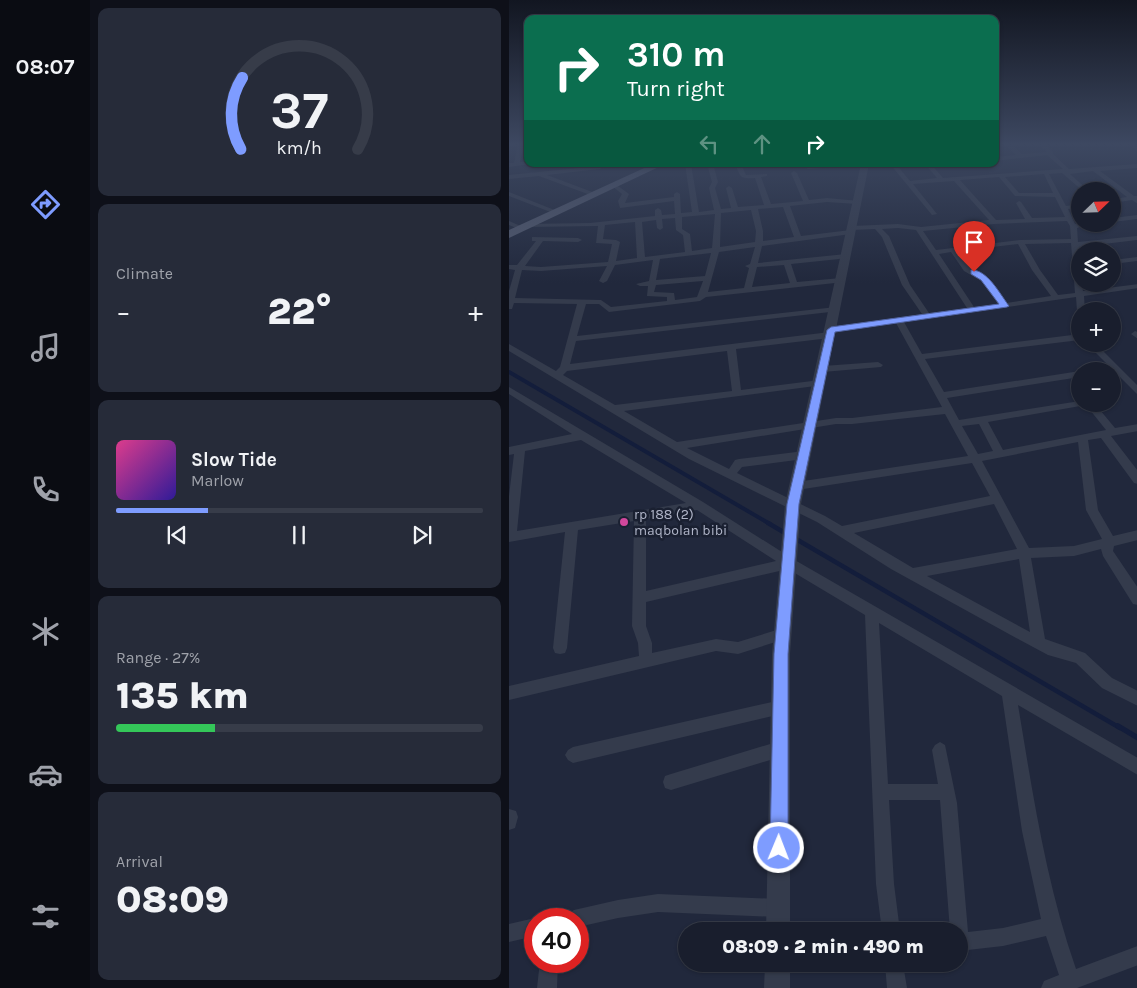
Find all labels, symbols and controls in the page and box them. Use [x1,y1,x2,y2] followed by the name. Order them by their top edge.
[627,34,725,75] text: 310 m
[544,35,609,100] icon: right
[16,54,74,80] text: 08:07
[627,76,725,102] text: Turn right
[270,80,329,141] text: 37
[695,130,723,158] icon: left
[748,130,776,158] icon: ahead
[801,130,829,158] icon: right
[277,138,322,159] text: km/h
[1071,182,1121,232] north arrow
[1071,182,1121,412] map controls
[28,187,63,222] icon: directions
[953,221,995,272] pin
[960,228,988,256] icon: arrive
[1071,242,1121,292] button: layers
[116,264,173,283] text: Climate
[267,289,332,334] text: 22°
[116,295,131,328] text: −
[468,295,483,328] text: +
[1071,302,1121,352] button: +
[28,330,63,365] icon: music
[1071,362,1121,412] button: −
[191,449,277,471] text: Slow Tide
[191,471,244,490] text: Marlow
[28,472,63,507] icon: phone
[634,506,727,539] place label: rp 188 (2) maqbolan bibi
[618,516,630,528] marker: rp 188 (2) maqbolan bibi
[163,521,191,549] icon: previous
[285,521,313,549] icon: pause
[408,521,436,549] icon: next
[28,614,63,649] icon: climate
[116,648,200,667] text: Range · 27%
[116,673,249,718] text: 135 km
[28,757,63,792] icon: car
[752,821,804,873] position arrow
[116,852,163,871] text: Arrival
[116,877,229,922] text: 08:09
[28,899,63,934] icon: filters
[524,908,589,973] speed limit sign: 40
[722,936,924,958] text: 08:09 · 2 min · 490 m

